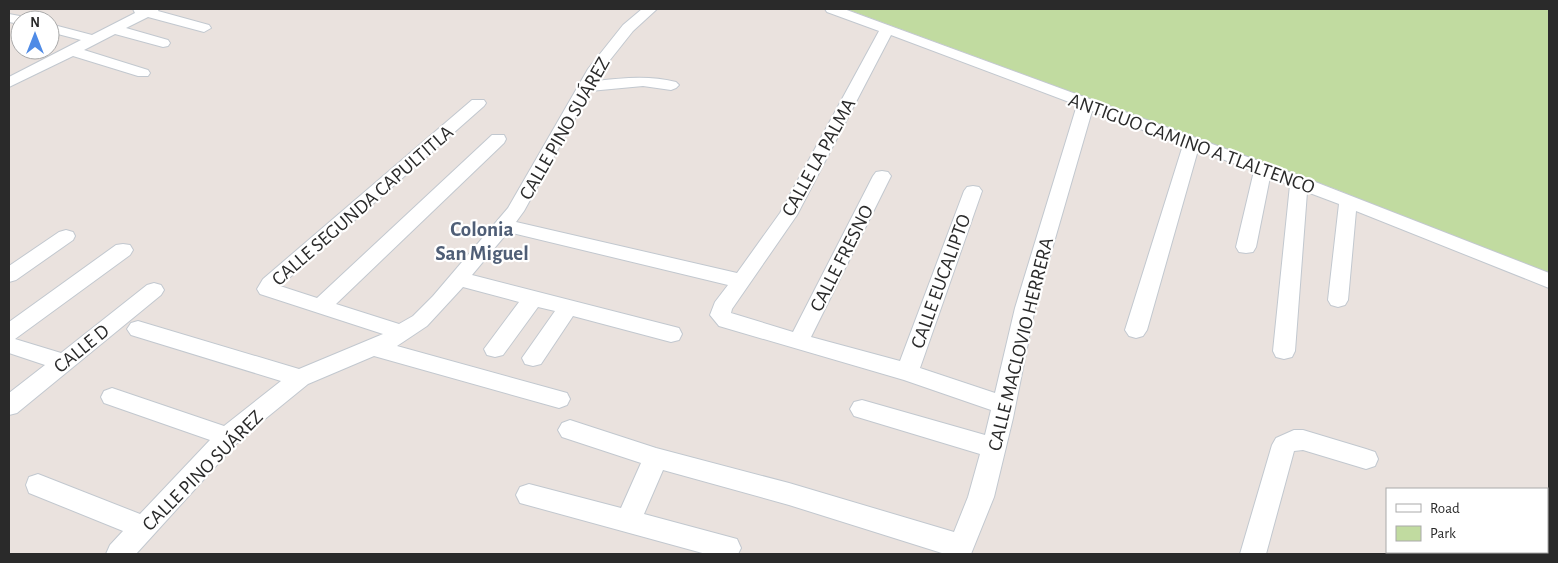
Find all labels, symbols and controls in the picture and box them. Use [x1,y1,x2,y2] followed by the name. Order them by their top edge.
[10,10,60,60] north arrow
[30,16,40,30] text: N
[515,53,614,203] street label: CALLE PINO SUÁREZ
[1066,90,1317,198] street label: ANTIGUO CAMINO A TLALTENCO
[778,95,860,220] street label: CALLE LA PALMA
[268,122,457,290] street label: CALLE SEGUNDA CAPULTITLA
[807,202,877,315] street label: CALLE FRESNO
[907,211,975,351] street label: CALLE EUCALIPTO
[435,219,529,264] district label: Colonia San Miguel
[985,235,1057,453] street label: CALLE MACLOVIO HERRERA
[50,321,113,377] street label: CALLE D
[138,406,267,535] street label: CALLE PINO SUÁREZ
[1386,488,1548,553] legend
[1430,501,1460,516] text: Road
[1430,526,1456,541] text: Park

